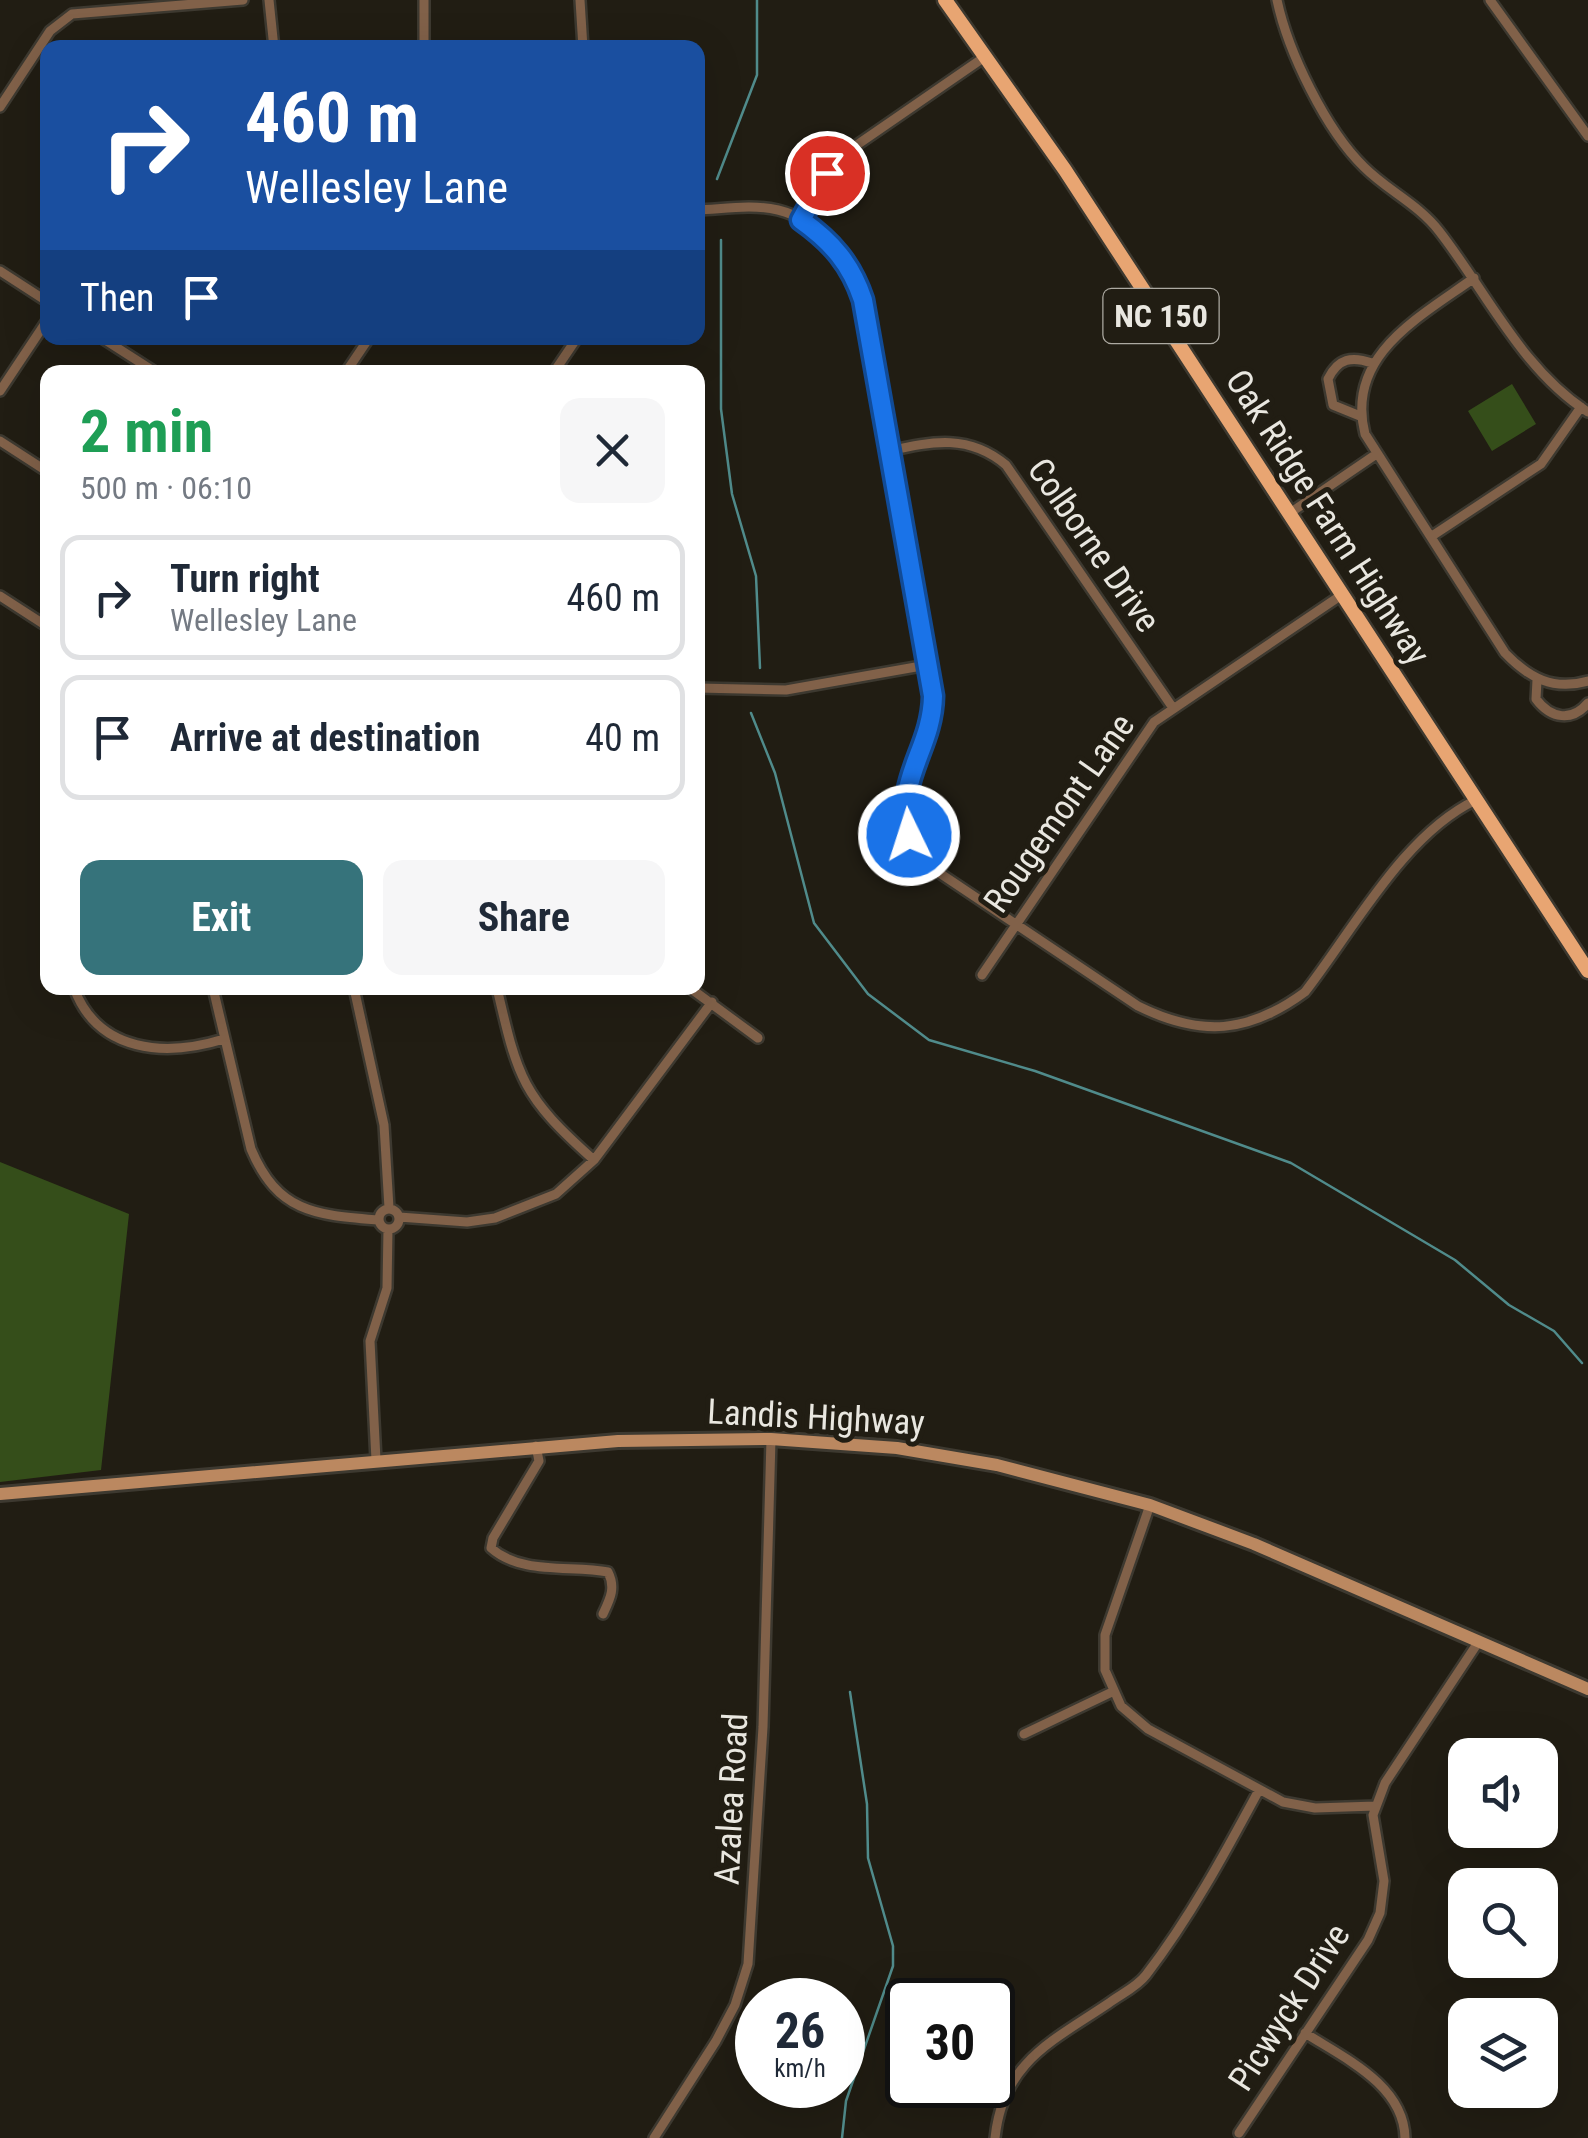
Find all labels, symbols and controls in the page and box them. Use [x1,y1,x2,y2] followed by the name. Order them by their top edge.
[245,77,419,159] text: 460 m
[80,80,210,210] icon: right
[785,131,870,216] pin
[800,146,855,201] icon: arrive
[245,161,508,214] text: Wellesley Lane
[174,270,229,325] icon: arrive
[80,276,154,320] text: Then
[1104,289,1218,343] road number: NC 150
[1217,362,1438,672] street label: Oak Ridge Farm Highway
[80,396,213,467] text: 2 min
[560,398,665,503] button: close
[1019,451,1168,640] street label: Colborne Drive
[80,469,252,507] text: 500 m · 06:10
[170,557,320,601] text: Turn right
[85,570,140,625] icon: right
[566,576,660,620] text: 460 m
[170,601,357,639] text: Wellesley Lane
[976,706,1143,920] street label: Rougemont Lane
[85,710,140,765] icon: arrive
[170,716,480,760] text: Arrive at destination
[585,716,660,760] text: 40 m
[857,783,961,887] position arrow
[80,860,363,975] button: Exit
[383,860,665,975] button: Share
[706,1391,926,1444] street label: Landis Highway
[707,1712,756,1886] street label: Azalea Road
[1448,1738,1558,2108] map controls
[1448,1738,1558,1848] button: sound
[1448,1868,1558,1978] button: search
[1220,1916,1358,2098] street label: Picwyck Drive
[885,1978,1015,2108] speed limit sign: 30
[1448,1998,1558,2108] button: layers
[775,2002,825,2060] text: 26
[774,2054,826,2083] text: km/h

